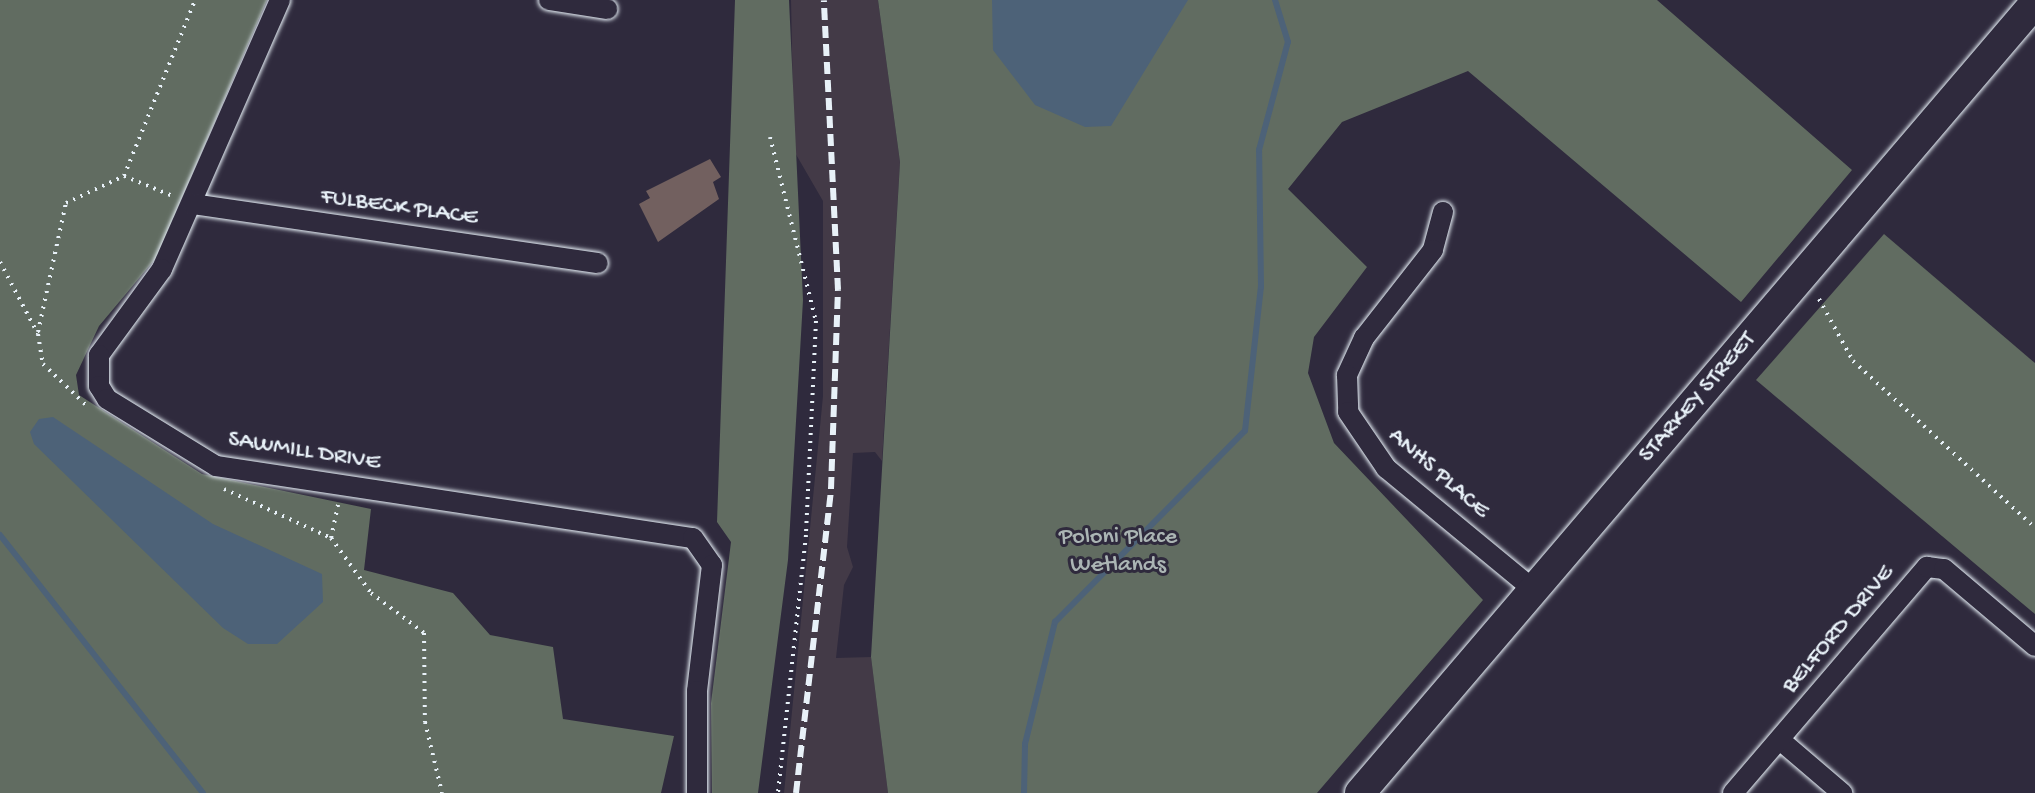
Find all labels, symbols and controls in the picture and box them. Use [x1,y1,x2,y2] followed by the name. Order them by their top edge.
[319,183,479,233] street label: FULBECK PLACE
[1633,327,1763,469] street label: STARKEY STREET
[1382,422,1494,526] street label: ANHS PLACE
[226,426,382,478] street label: SAWMILL DRIVE
[1059,524,1177,580] park label: Poloni Place Wetlands
[1777,560,1901,700] street label: BELFORD DRIVE

